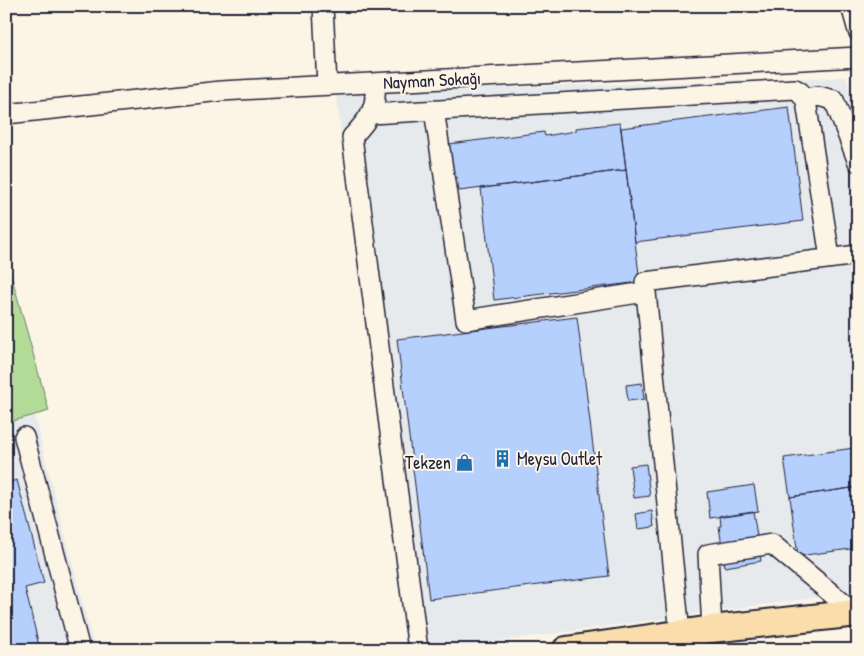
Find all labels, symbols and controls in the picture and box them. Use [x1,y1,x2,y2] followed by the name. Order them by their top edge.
[382,65,482,95] street label: Nayman Sokağı
[517,446,603,471] place label: Meysu Outlet
[493,448,513,468] building icon: Meysu Outlet
[405,450,451,475] place label: Tekzen
[455,452,475,472] shop icon: Tekzen

